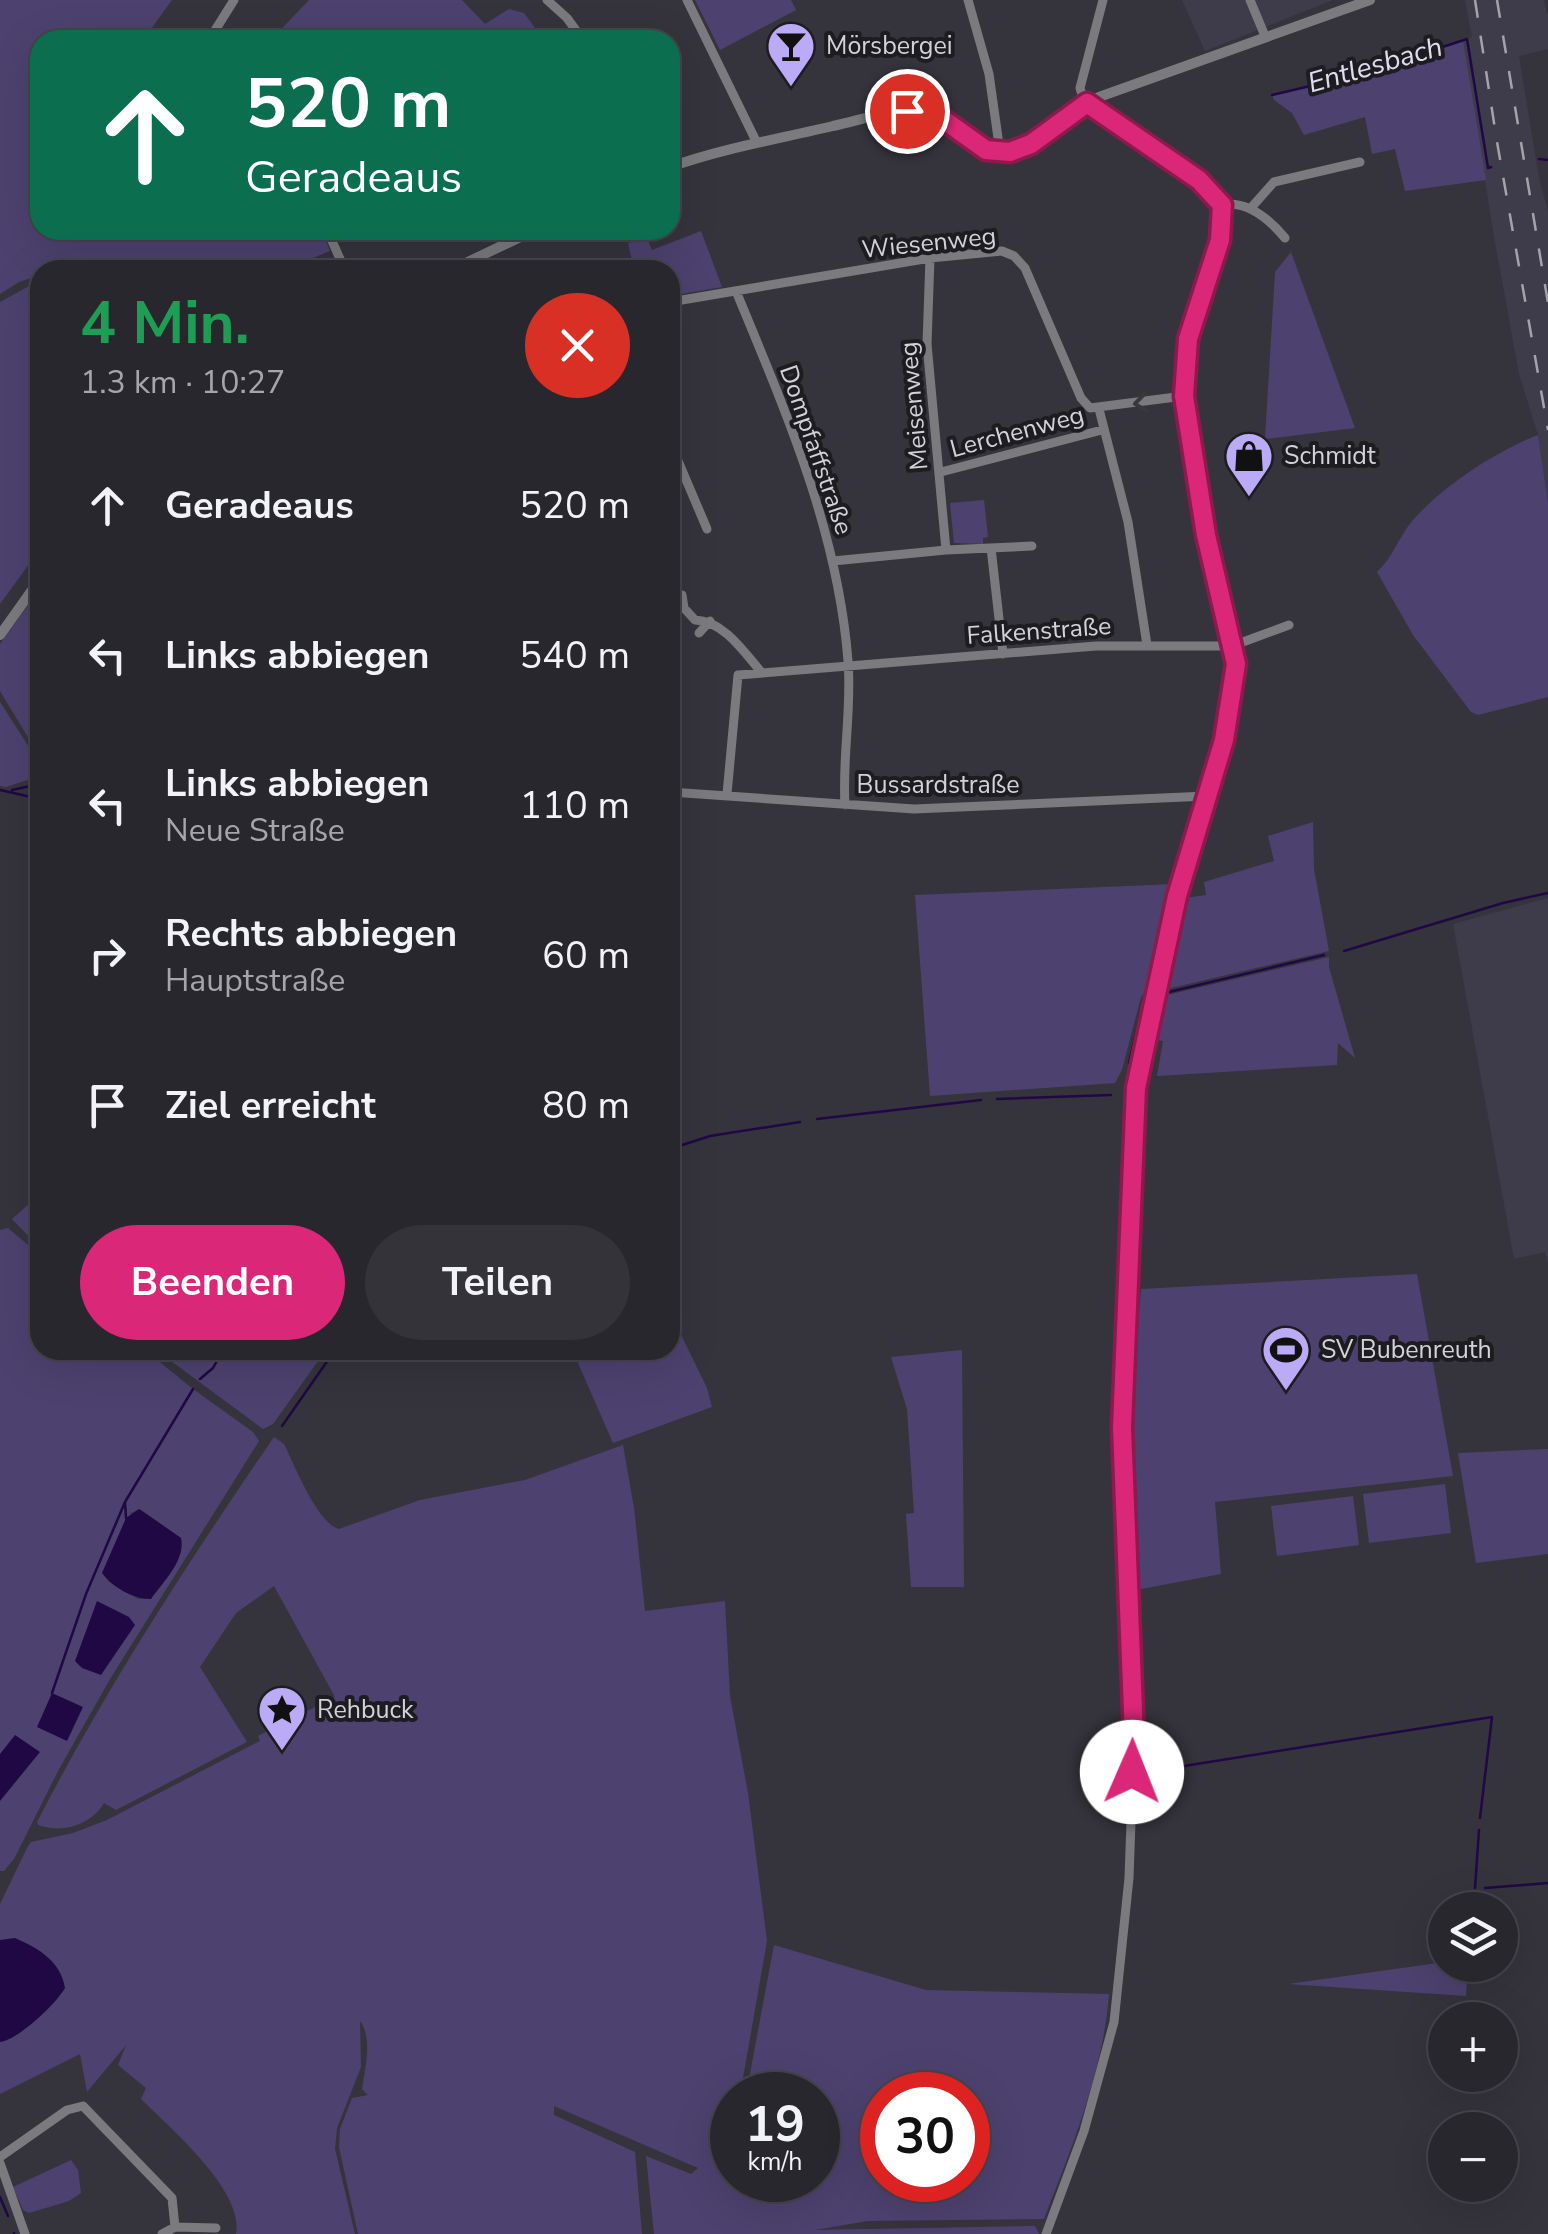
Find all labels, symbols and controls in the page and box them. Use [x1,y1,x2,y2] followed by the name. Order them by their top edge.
[765,20,817,88] bar icon: Mörsbergei
[1303,28,1447,102] water label: Entlesbach
[826,29,953,63] place label: Mörsbergei
[245,56,451,152] text: 520 m
[865,69,950,154] pin
[80,70,210,200] icon: ahead
[880,84,935,139] icon: arrive
[245,147,462,208] text: Geradeaus
[860,219,998,267] street label: Wiesenweg
[80,282,250,364] text: 4 Min.
[525,293,630,398] button: close
[891,340,937,472] street label: Meisenweg
[80,361,285,404] text: 1.3 km · 10:27
[771,361,861,539] street label: Dompfaffstraße
[1133,391,1150,412] one-way arrow
[946,398,1088,466] street label: Lerchenweg
[1223,430,1275,498] shop icon: Schmidt
[1284,439,1376,473] place label: Schmidt
[80,478,135,533] icon: ahead
[165,480,354,531] text: Geradeaus
[519,480,630,531] text: 520 m
[966,609,1112,653] street label: Falkenstraße
[80,628,135,683] icon: left
[165,630,430,681] text: Links abbiegen
[519,630,630,681] text: 540 m
[165,758,430,809] text: Links abbiegen
[857,768,1020,802] street label: Bussardstraße
[80,778,135,833] icon: left
[519,780,630,831] text: 110 m
[165,809,345,852] text: Neue Straße
[165,908,457,959] text: Rechts abbiegen
[80,928,135,983] icon: right
[542,930,630,981] text: 60 m
[165,959,345,1002] text: Hauptstraße
[80,1078,135,1133] icon: arrive
[165,1080,376,1131] text: Ziel erreicht
[542,1080,630,1131] text: 80 m
[80,1225,345,1340] button: Beenden
[365,1225,630,1340] button: Teilen
[1260,1324,1312,1392] sports icon: SV Bubenreuth
[1321,1333,1492,1367] place label: SV Bubenreuth
[256,1684,308,1752] place icon: Rehbuck
[317,1693,414,1727] place label: Rehbuck
[1080,1720,1184,1824] position arrow
[1428,1892,1518,2202] map controls
[1428,1892,1518,1982] button: layers
[1428,2002,1518,2092] button: +
[860,2072,990,2202] speed limit sign: 30
[745,2090,805,2159] text: 19
[1428,2112,1518,2202] button: −
[747,2145,803,2179] text: km/h

